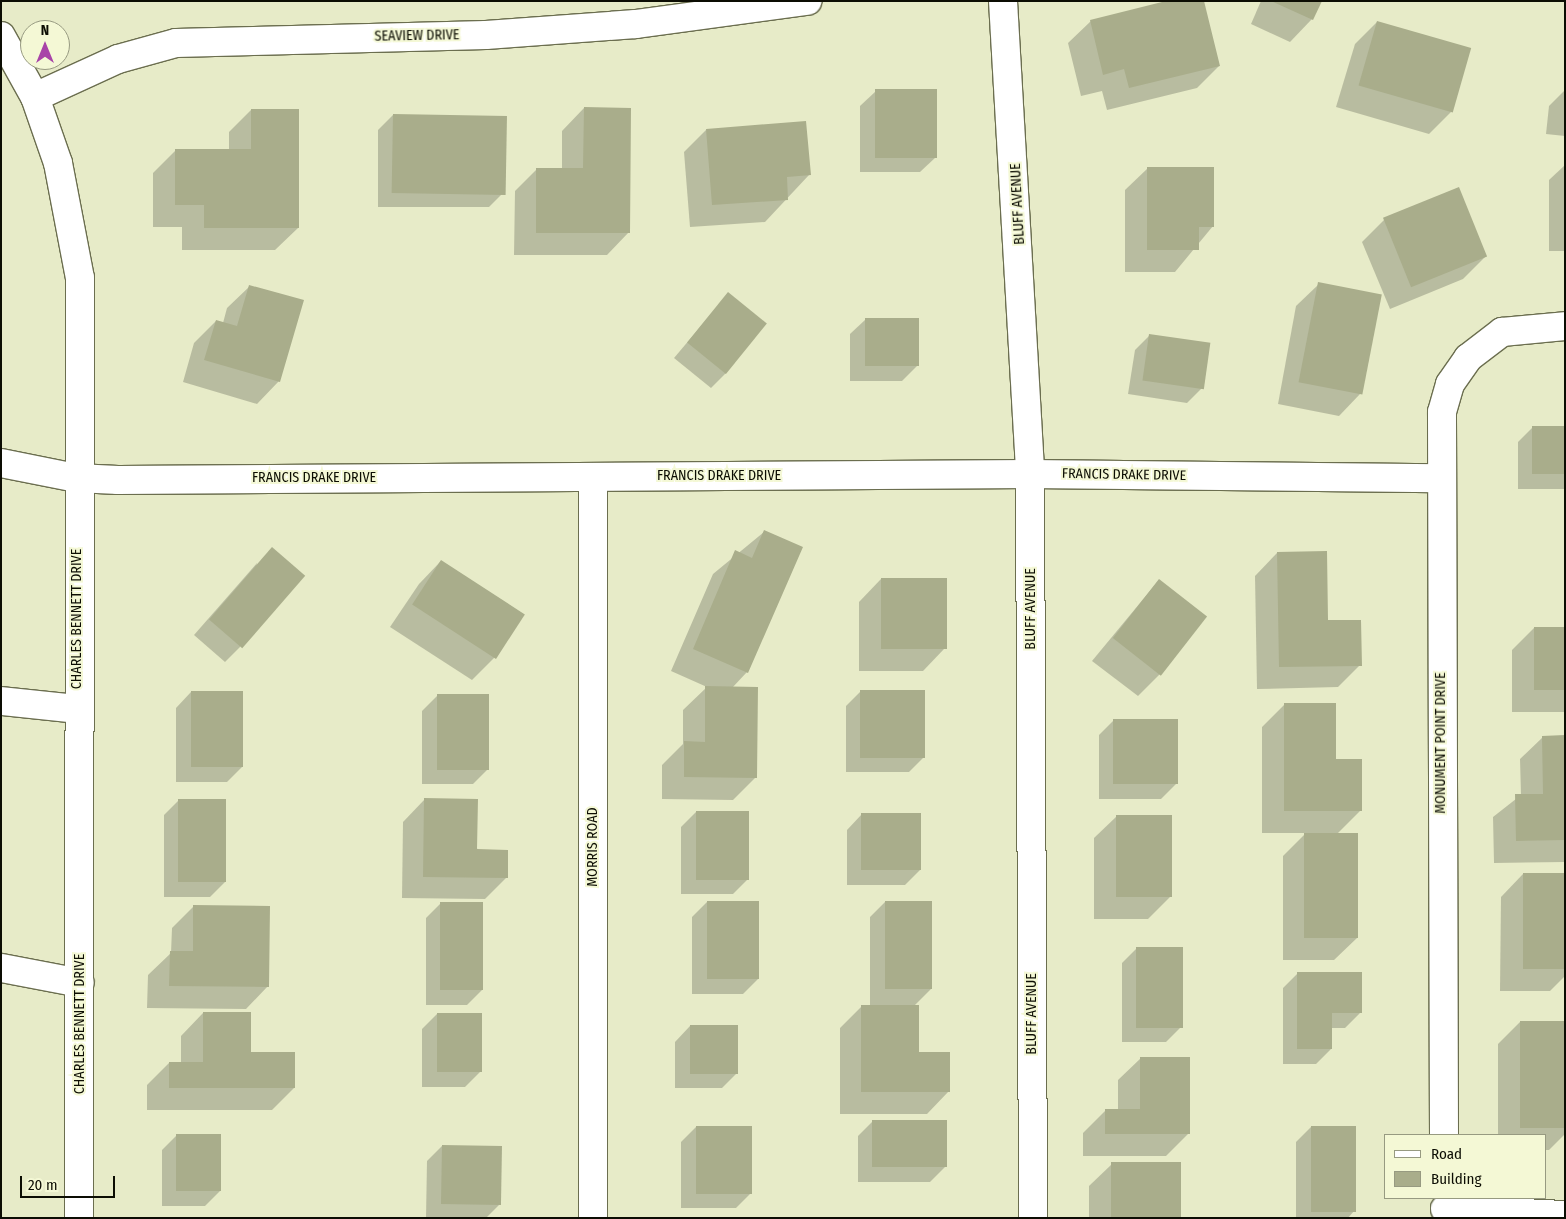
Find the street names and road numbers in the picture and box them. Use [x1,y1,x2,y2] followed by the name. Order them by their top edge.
[374,27,460,45] street label: SEAVIEW DRIVE
[1007,163,1029,245] street label: BLUFF AVENUE
[1062,466,1186,484] street label: FRANCIS DRAKE DRIVE
[657,468,781,484] street label: FRANCIS DRAKE DRIVE
[252,470,376,486] street label: FRANCIS DRAKE DRIVE
[69,549,85,689] street label: CHARLES BENNETT DRIVE
[1023,568,1039,650] street label: BLUFF AVENUE
[1433,672,1449,814] street label: MONUMENT POINT DRIVE
[585,807,601,887] street label: MORRIS ROAD
[72,954,88,1094] street label: CHARLES BENNETT DRIVE
[1024,973,1040,1055] street label: BLUFF AVENUE

